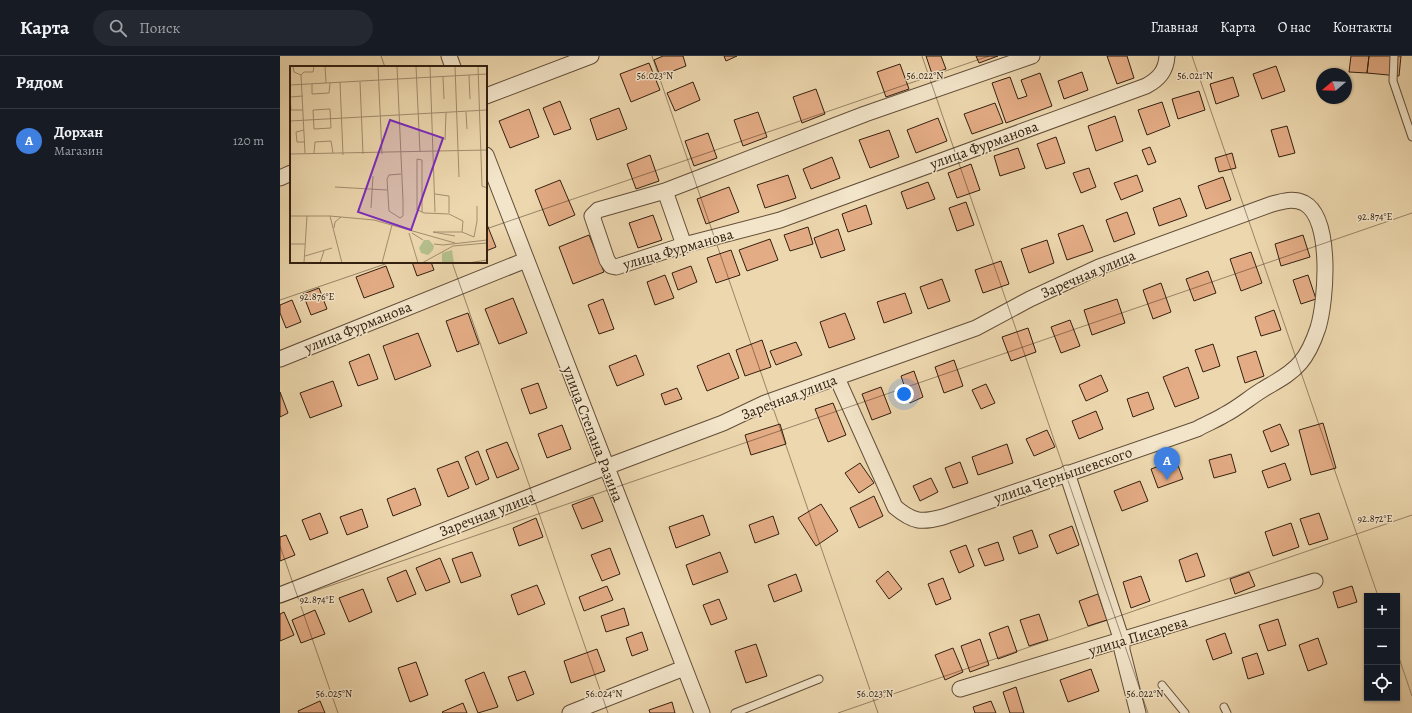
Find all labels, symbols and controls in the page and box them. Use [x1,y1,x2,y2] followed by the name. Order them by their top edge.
[93,10,373,46] search box
[20,15,69,41] text: Карта
[107,17,129,39] icon: search
[139,18,180,38] text: Поиск
[1151,18,1198,37] text: Главная
[1220,18,1256,37] text: Карта
[1278,18,1311,37] text: О нас
[1333,18,1392,37] text: Контакты
[290,66,487,263] inset map
[1316,68,1352,104] north arrow
[637,69,673,82] text: 56.023°N
[906,69,944,82] text: 56.022°N
[1177,69,1213,82] text: 56.021°N
[16,71,63,94] text: Рядом
[926,116,1041,174] street label: улица Фурманова
[54,122,103,142] text: Дорхан
[25,132,33,149] text: A
[233,132,264,149] text: 120 m
[54,142,103,159] text: Магазин
[1358,210,1393,223] text: 92.874°E
[620,224,736,275] street label: улица Фурманова
[1038,245,1138,303] street label: Заречная улица
[300,290,335,303] text: 92.876°E
[301,296,415,358] street label: улица Фурманова
[558,362,628,505] street label: улица Степана Разина
[738,370,840,424] street label: Заречная улица
[894,384,914,404] your location
[990,442,1135,508] street label: улица Чернышевского
[1154,447,1180,480] pin: A
[436,487,538,541] street label: Заречная улица
[1357,512,1393,525] text: 92.872°E
[300,593,335,606] text: 92.874°E
[1364,593,1400,701] map controls
[1364,593,1400,629] button: +
[1085,611,1190,661] street label: улица Писарева
[1364,629,1400,665] button: −
[1364,665,1400,701] button: locate
[316,687,352,700] text: 56.025°N
[586,687,622,700] text: 56.024°N
[857,687,893,700] text: 56.023°N
[1126,687,1164,700] text: 56.022°N

